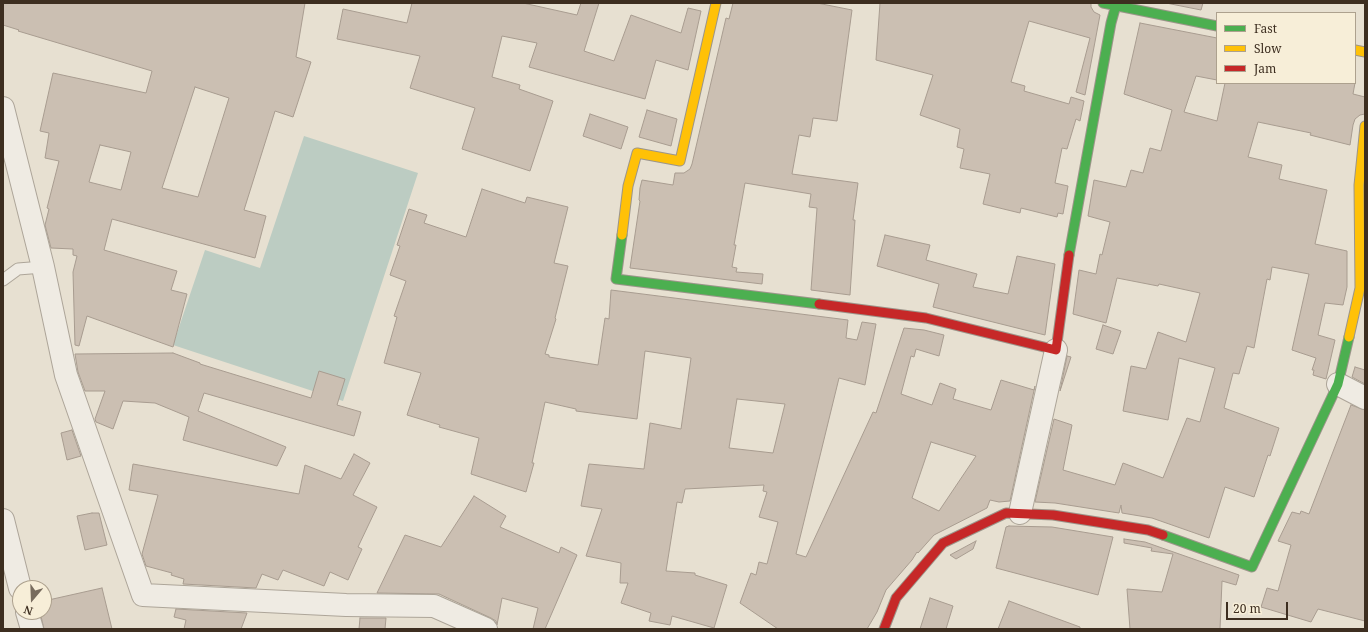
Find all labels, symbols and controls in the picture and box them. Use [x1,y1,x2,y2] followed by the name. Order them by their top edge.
[1216,12,1356,84] legend
[1254,20,1277,37] text: Fast
[1254,40,1282,57] text: Slow
[1254,60,1276,77] text: Jam
[12,580,52,620] north arrow
[1228,594,1290,620] scale bar
[1233,600,1261,617] text: 20 m
[22,602,35,619] text: N

